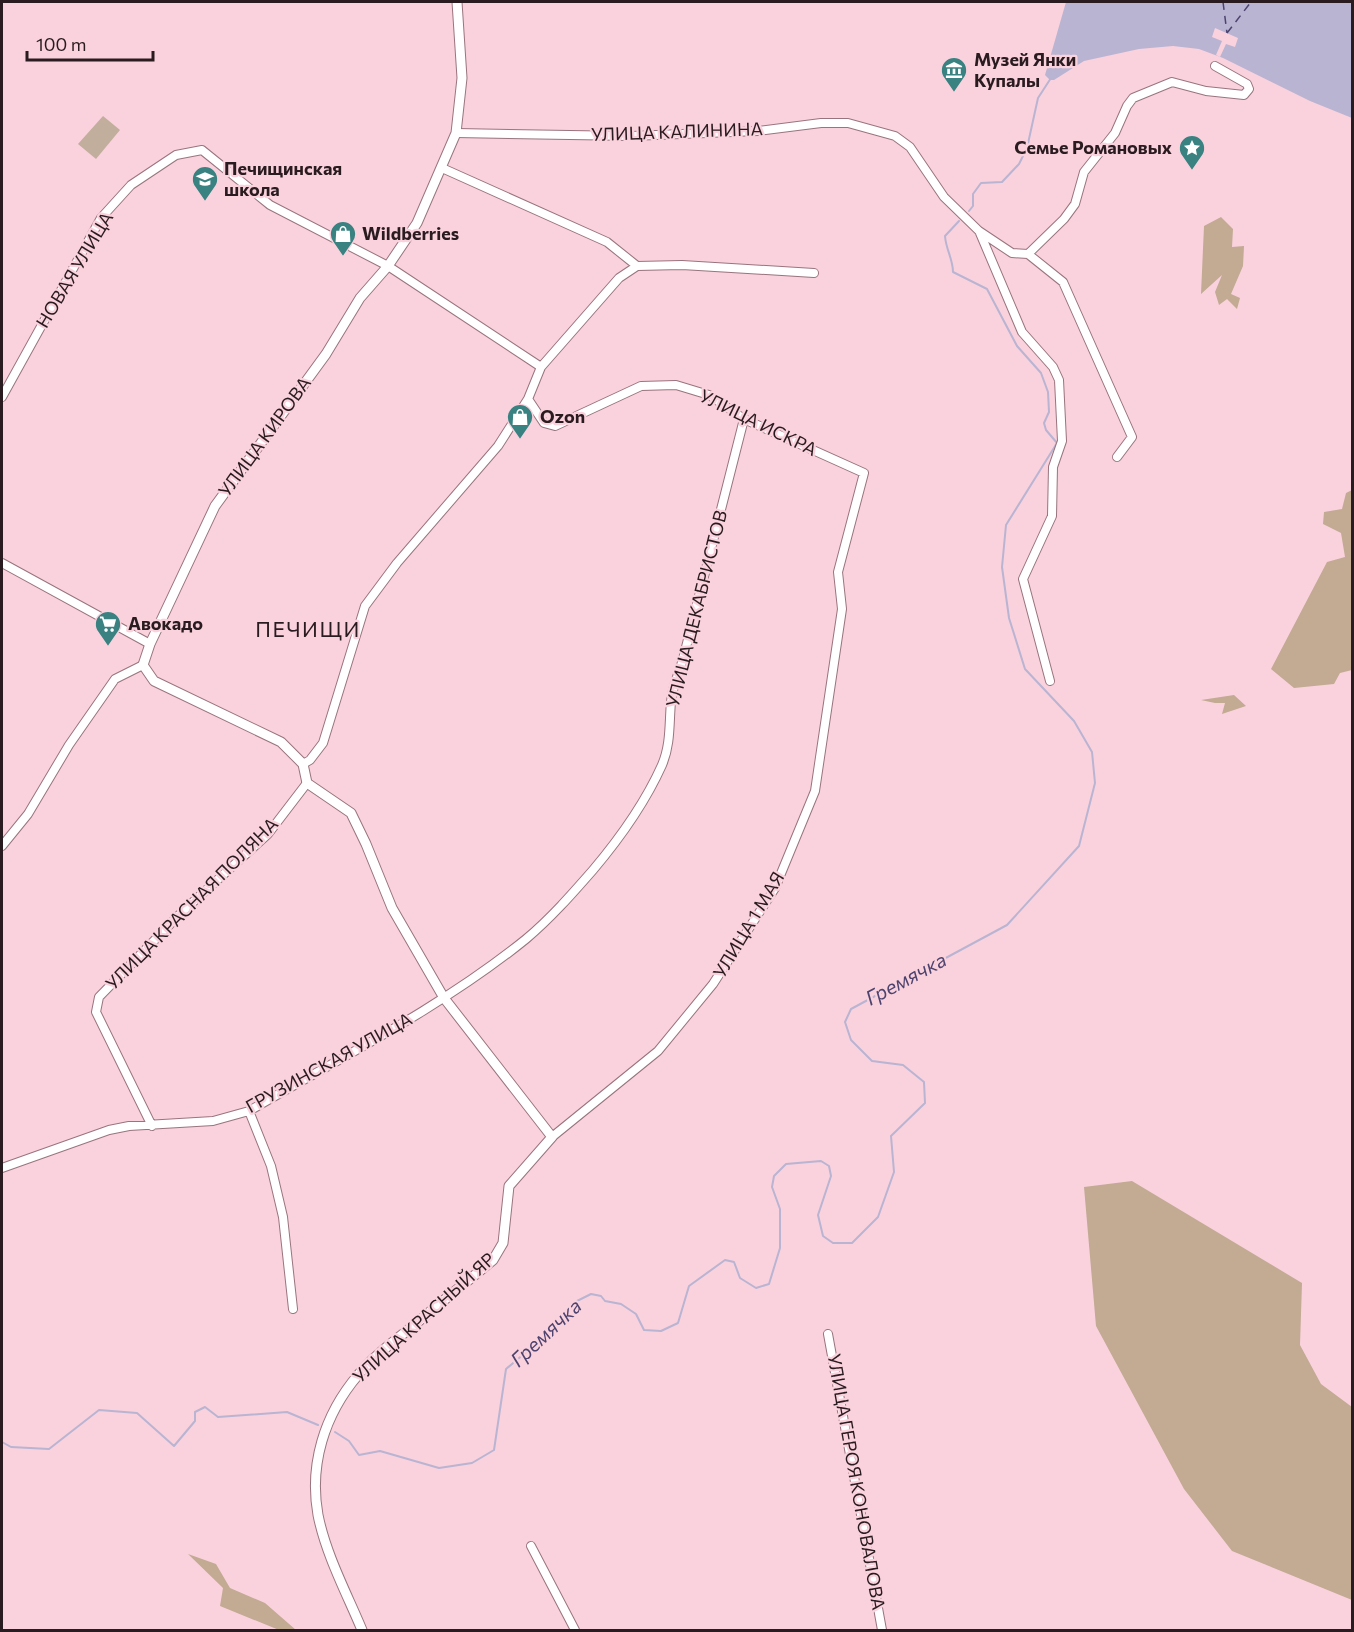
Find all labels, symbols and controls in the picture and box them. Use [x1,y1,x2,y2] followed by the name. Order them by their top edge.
[27,24,153,62] scale bar
[36,33,86,55] text: 100 m
[974,48,1076,91] place label: Музей Янки Купалы
[939,55,969,93] museum icon: Музей Янки Купалы
[591,117,763,145] street label: УЛИЦА КАЛИНИНА
[1177,133,1207,171] place icon: Семье Романовых
[1014,136,1172,158] place label: Семье Романовых
[224,157,342,200] place label: Печищинская школа
[190,164,220,202] school or university icon: Печищинская школа
[31,207,117,331] street label: НОВАЯ УЛИЦА
[328,219,358,257] shop icon: Wildberries
[362,222,459,244] place label: Wildberries
[213,372,315,501] street label: УЛИЦА КИРОВА
[696,384,821,460] street label: УЛИЦА ИСКРА
[505,402,535,440] shop icon: Ozon
[540,405,585,427] place label: Ozon
[661,508,731,710] street label: УЛИЦА ДЕКАБРИСТОВ
[93,609,123,647] supermarket icon: Авокадо
[128,612,203,634] place label: Авокадо
[255,616,361,641] district label: ПЕЧИЩИ
[101,813,282,994] street label: УЛИЦА КРАСНАЯ ПОЛЯНА
[708,867,788,982] street label: УЛИЦА 1 МАЯ
[861,947,950,1009] water label: Гремячка
[242,1007,416,1117] street label: ГРУЗИНСКАЯ УЛИЦА
[348,1248,499,1387] street label: УЛИЦА КРАСНЫЙ ЯР
[505,1293,586,1371] water label: Гремячка
[824,1352,890,1612] street label: УЛИЦА ГЕРОЯ КОНОВАЛОВА

